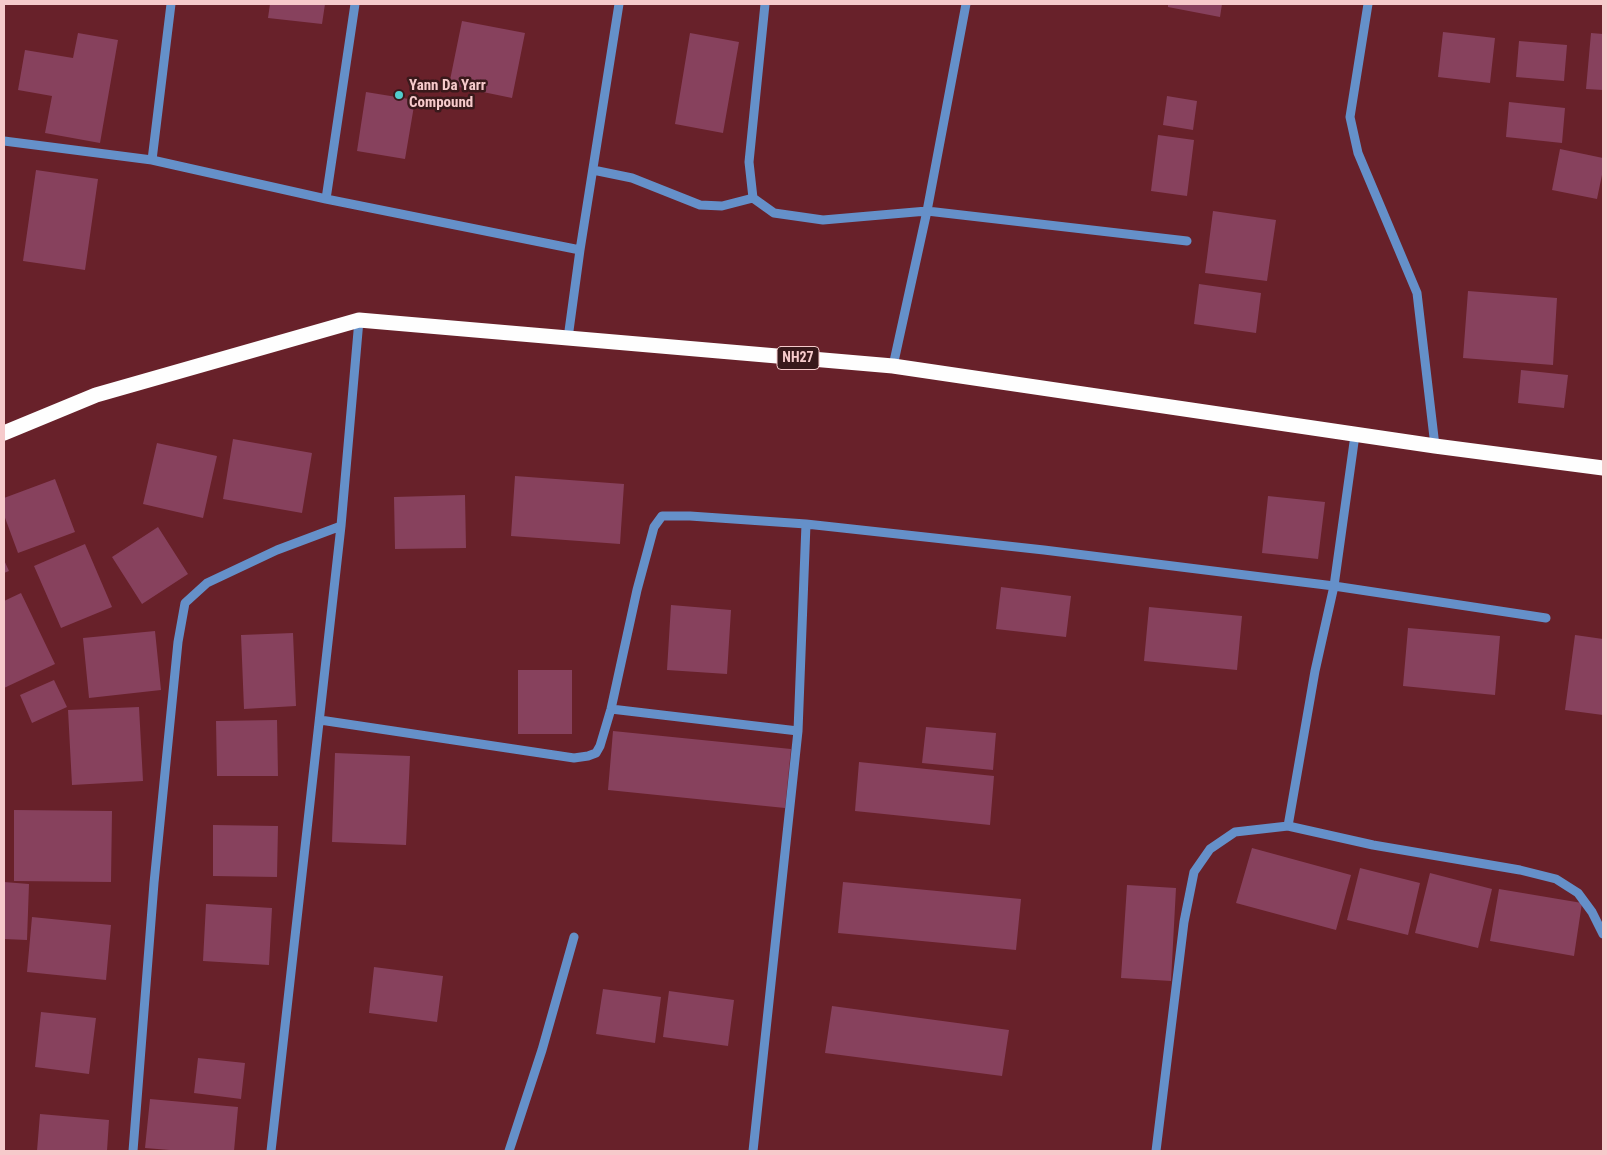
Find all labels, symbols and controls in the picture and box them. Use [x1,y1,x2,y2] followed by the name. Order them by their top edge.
[409,77,486,112] place label: Yann Da Yarr Compound
[393,89,405,101] marker: Yann Da Yarr Compound
[777,346,819,369] road number: NH27

